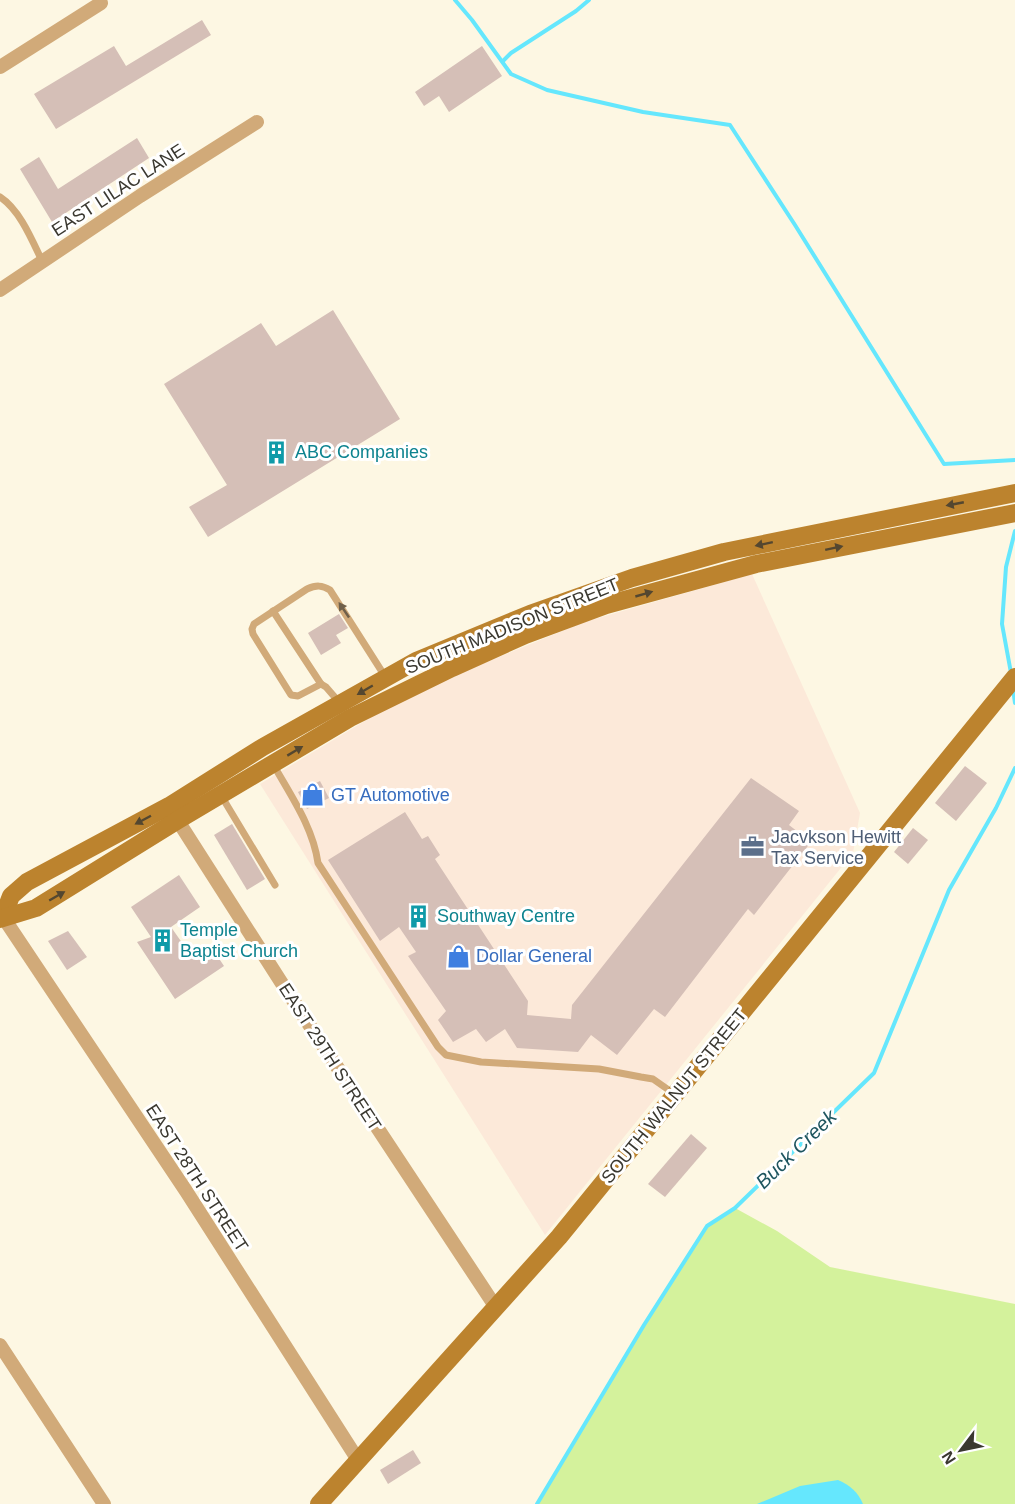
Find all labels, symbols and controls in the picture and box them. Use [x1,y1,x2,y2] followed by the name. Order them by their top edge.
[48,140,188,240] street label: EAST LILAC LANE
[264,439,290,465] building icon: ABC Companies
[295,442,428,462] place label: ABC Companies
[945,500,964,509] one-way arrow
[754,540,773,549] one-way arrow
[824,543,843,553] one-way arrow
[403,574,621,678] street label: SOUTH MADISON STREET
[635,589,653,598] one-way arrow
[338,603,350,619] one-way arrow
[357,684,373,695] one-way arrow
[287,745,303,756] one-way arrow
[300,782,326,808] shop icon: GT Automotive
[331,785,450,805] place label: GT Automotive
[134,815,151,825] one-way arrow
[771,827,901,868] place label: Jacvkson Hewitt Tax Service
[740,834,766,860] office icon: Jacvkson Hewitt Tax Service
[49,891,66,901] one-way arrow
[406,903,432,929] building icon: Southway Centre
[437,906,575,926] place label: Southway Centre
[180,920,298,961] place label: Temple Baptist Church
[149,927,175,953] building icon: Temple Baptist Church
[445,943,471,969] shop icon: Dollar General
[476,946,592,966] place label: Dollar General
[275,980,385,1134] street label: EAST 29TH STREET
[597,1005,751,1187] street label: SOUTH WALNUT STREET
[142,1101,252,1255] street label: EAST 28TH STREET
[751,1104,842,1193] water label: Buck Creek
[931,1420,991,1480] north arrow
[938,1448,959,1467] text: N

